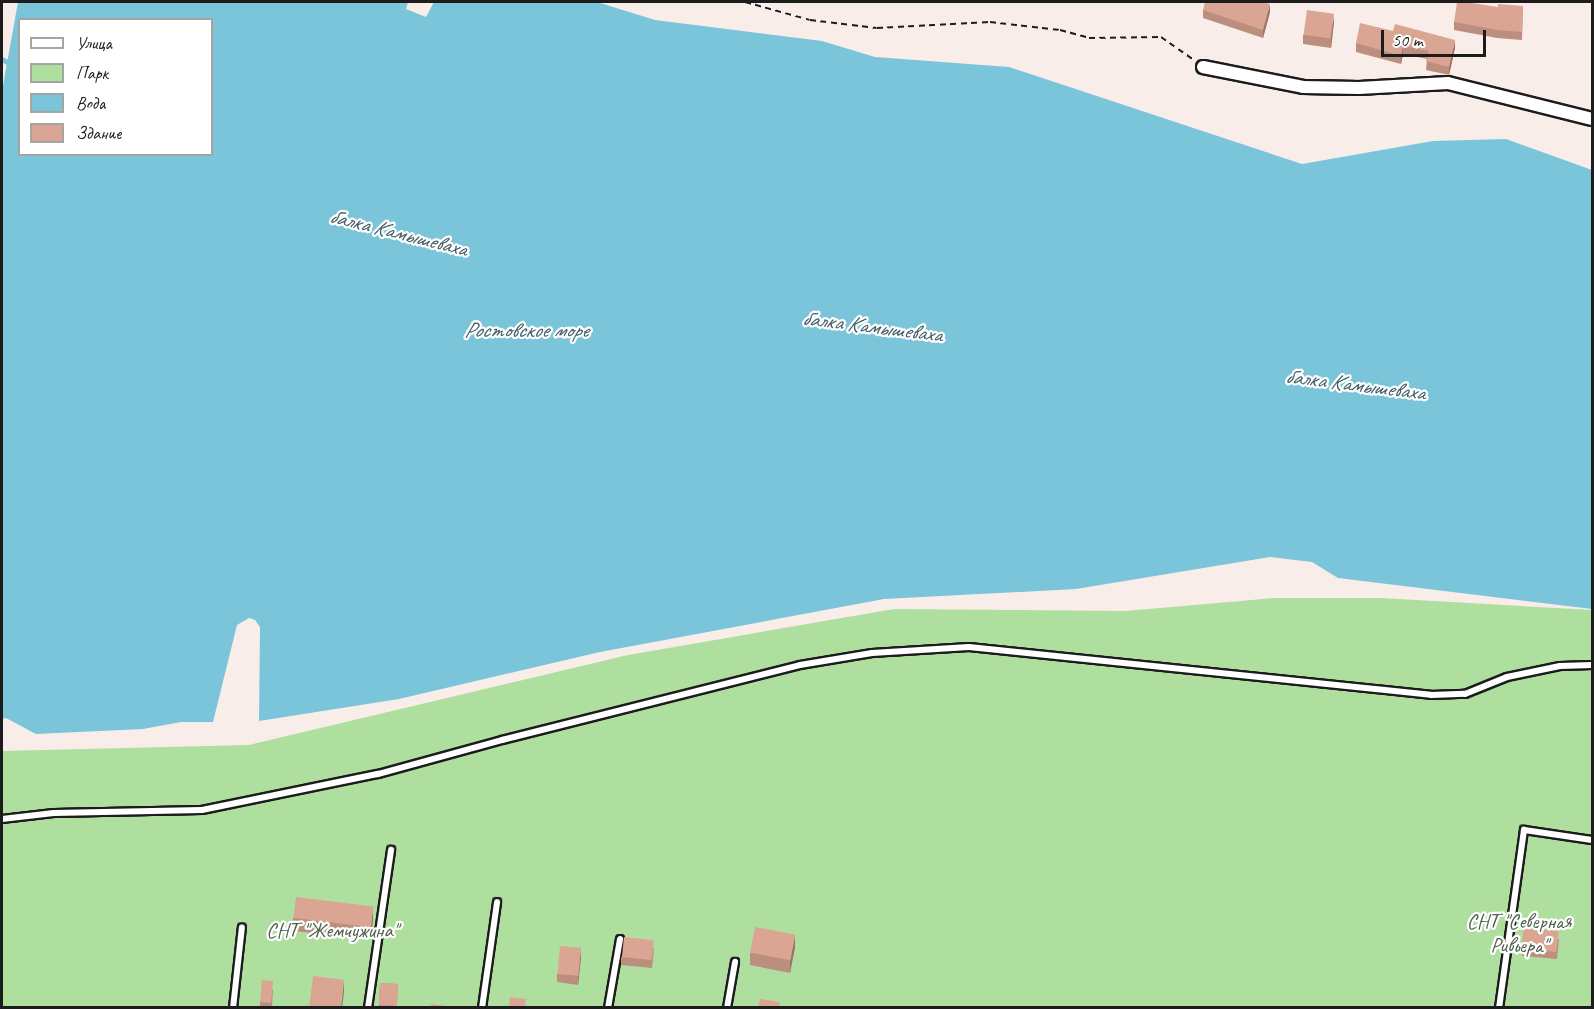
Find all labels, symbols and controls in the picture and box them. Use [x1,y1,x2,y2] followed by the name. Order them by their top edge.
[18,18,213,156] legend
[1384,18,1489,56] scale bar
[1392,29,1423,51] text: 50 m
[76,32,112,54] text: Улица
[76,62,108,84] text: Парк
[76,92,105,114] text: Вода
[76,122,121,144] text: Здание
[327,203,469,263] water label: балка Камышеваха
[801,305,943,349] water label: балка Камышеваха
[464,318,588,344] water label: Ростовское море
[1284,363,1426,407] water label: балка Камышеваха
[1467,908,1571,958] park label: СНТ "Северная Ривьера"
[266,917,398,943] park label: СНТ "Жемчужина"

